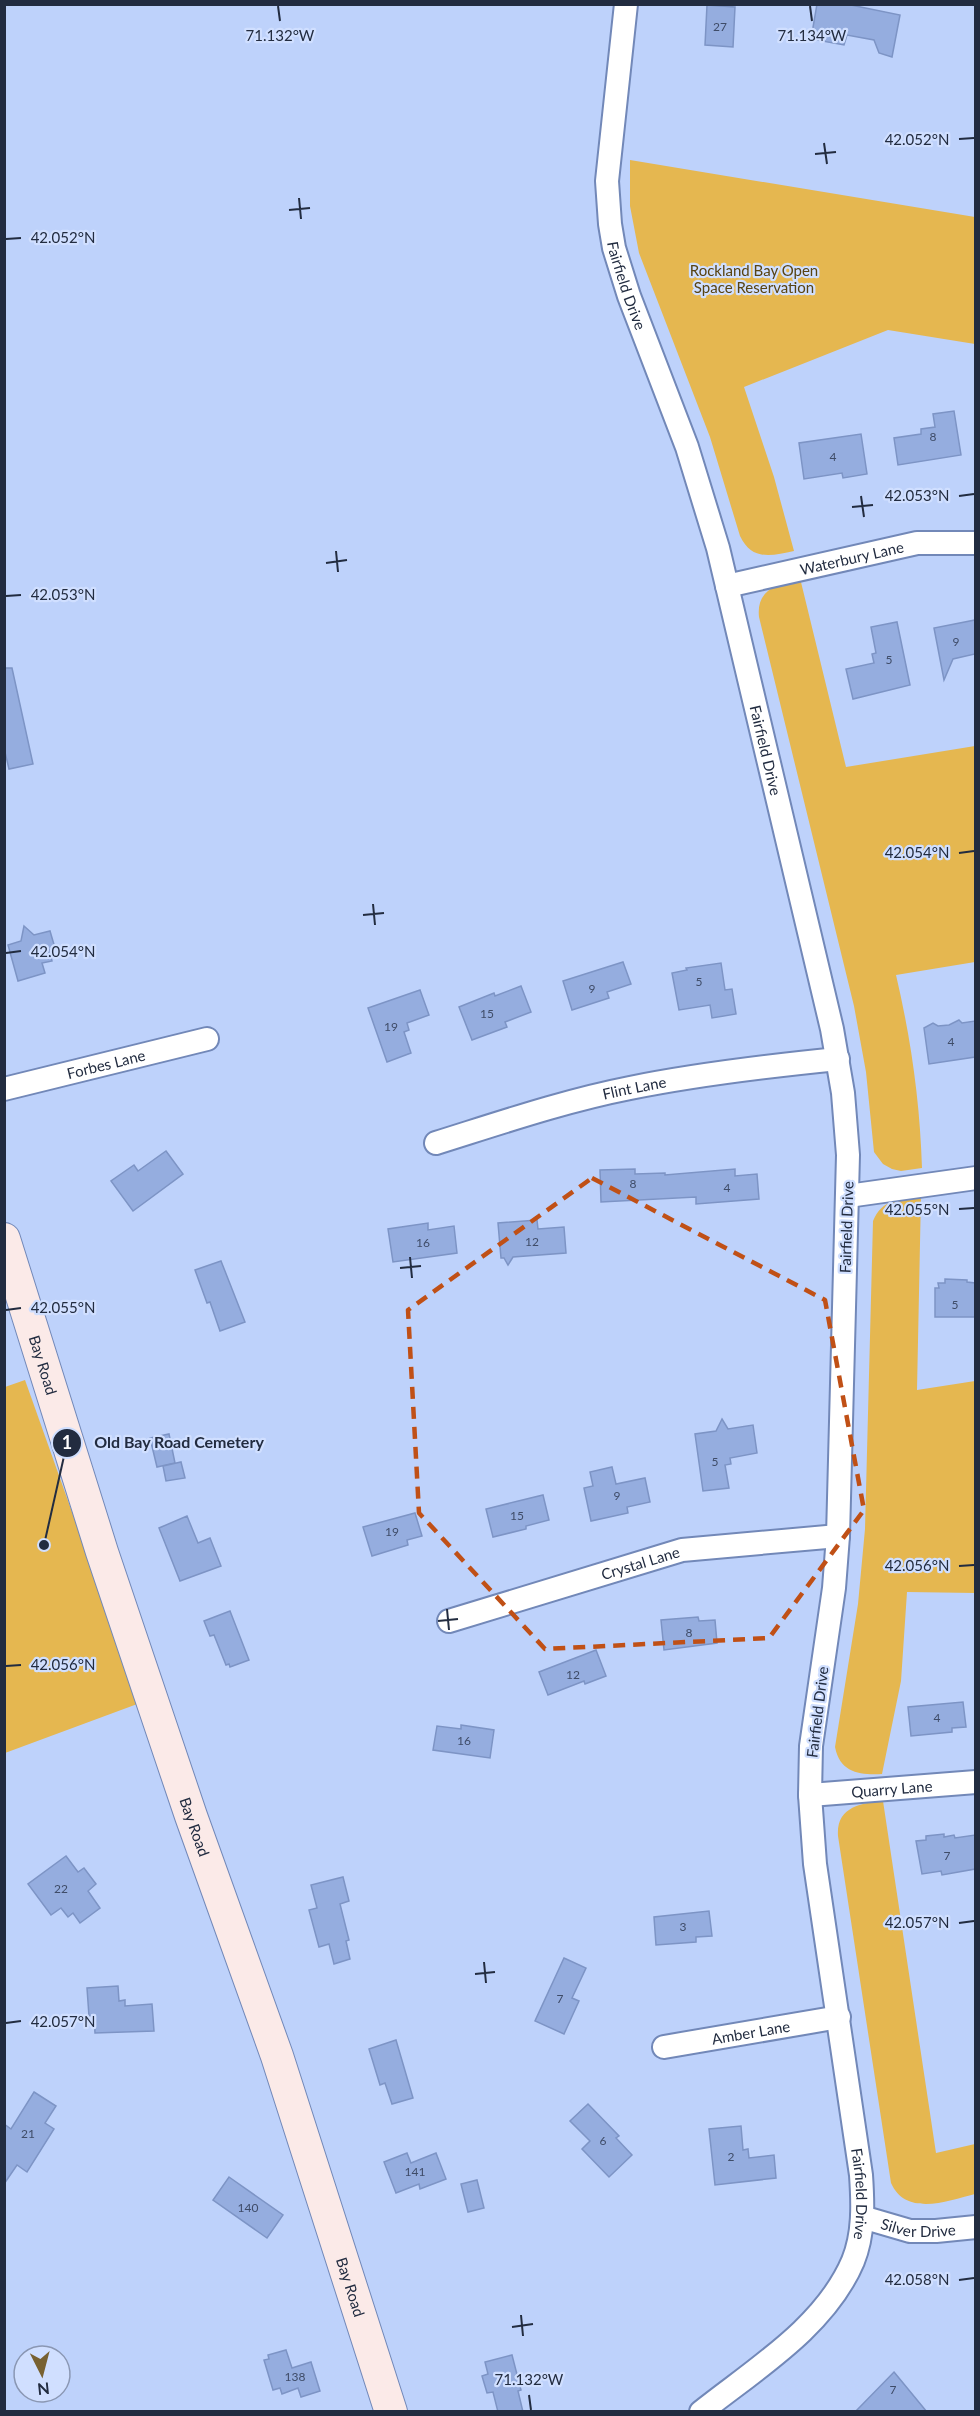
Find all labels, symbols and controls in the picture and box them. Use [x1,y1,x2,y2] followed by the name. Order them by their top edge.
[713,19,727,34] house number: 27
[246,26,315,44] text: 71.132°W
[778,26,847,44] text: 71.134°W
[885,130,949,148] text: 42.052°N
[31,228,95,246] text: 42.052°N
[604,240,650,332] street label: Fairfield Drive
[690,261,818,296] park label: Rockland Bay Open Space Reservation
[930,429,937,444] house number: 8
[830,449,837,464] house number: 4
[885,486,949,504] text: 42.053°N
[798,537,905,578] street label: Waterbury Lane
[31,585,95,603] text: 42.053°N
[953,634,960,649] house number: 9
[886,652,893,667] house number: 5
[747,703,785,797] street label: Fairfield Drive
[885,843,949,861] text: 42.054°N
[31,942,95,960] text: 42.054°N
[696,974,703,989] house number: 5
[589,981,596,996] house number: 9
[480,1006,494,1021] house number: 15
[384,1019,398,1034] house number: 19
[948,1034,955,1049] house number: 4
[65,1046,147,1082] street label: Forbes Lane
[601,1072,668,1103] street label: Flint Lane
[630,1176,637,1191] house number: 8
[724,1180,731,1195] house number: 4
[835,1181,857,1273] street label: Fairfield Drive
[885,1200,949,1218] text: 42.055°N
[525,1234,539,1249] house number: 12
[416,1235,430,1250] house number: 16
[952,1297,959,1312] house number: 5
[31,1298,95,1316] text: 42.055°N
[26,1333,61,1397] street label: Bay Road
[52,1426,276,1460] callout: Old Bay Road Cemetery
[62,1431,72,1453] text: 1
[94,1432,264,1451] text: Old Bay Road Cemetery
[712,1454,719,1469] house number: 5
[614,1488,621,1503] house number: 9
[510,1508,524,1523] house number: 15
[385,1524,399,1539] house number: 19
[599,1542,682,1583] street label: Crystal Lane
[885,1556,949,1574] text: 42.056°N
[686,1625,693,1640] house number: 8
[31,1655,95,1673] text: 42.056°N
[802,1665,832,1759] street label: Fairfield Drive
[566,1667,580,1682] house number: 12
[934,1710,941,1725] house number: 4
[457,1733,471,1748] house number: 16
[850,1776,933,1801] street label: Quarry Lane
[176,1795,214,1859] street label: Bay Road
[944,1848,951,1863] house number: 7
[54,1881,68,1896] house number: 22
[885,1913,949,1931] text: 42.057°N
[680,1919,687,1934] house number: 3
[557,1991,564,2006] house number: 7
[31,2012,95,2030] text: 42.057°N
[710,2017,791,2048] street label: Amber Lane
[21,2126,35,2141] house number: 21
[600,2133,607,2148] house number: 6
[848,2147,871,2241] street label: Fairfield Drive
[728,2149,735,2164] house number: 2
[405,2164,425,2179] house number: 141
[238,2200,258,2215] house number: 140
[879,2214,957,2240] street label: Silver Drive
[333,2255,369,2319] street label: Bay Road
[885,2270,949,2288] text: 42.058°N
[12,2344,72,2404] north arrow
[285,2369,305,2384] house number: 138
[495,2370,564,2388] text: 71.132°W
[36,2379,51,2400] text: N
[890,2382,897,2397] house number: 7

